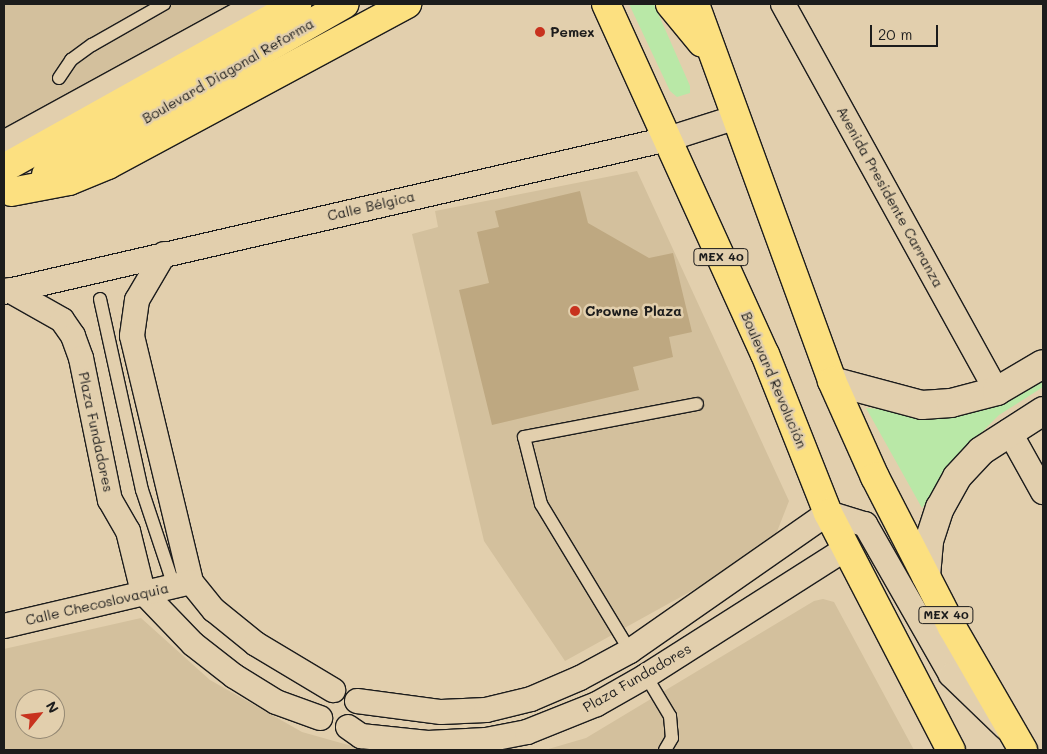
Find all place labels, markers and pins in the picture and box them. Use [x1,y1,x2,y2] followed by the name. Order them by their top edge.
[550,24,595,40] place label: Pemex
[534,26,546,38] marker: Pemex
[585,303,682,319] place label: Crowne Plaza
[569,305,581,317] marker: Crowne Plaza

